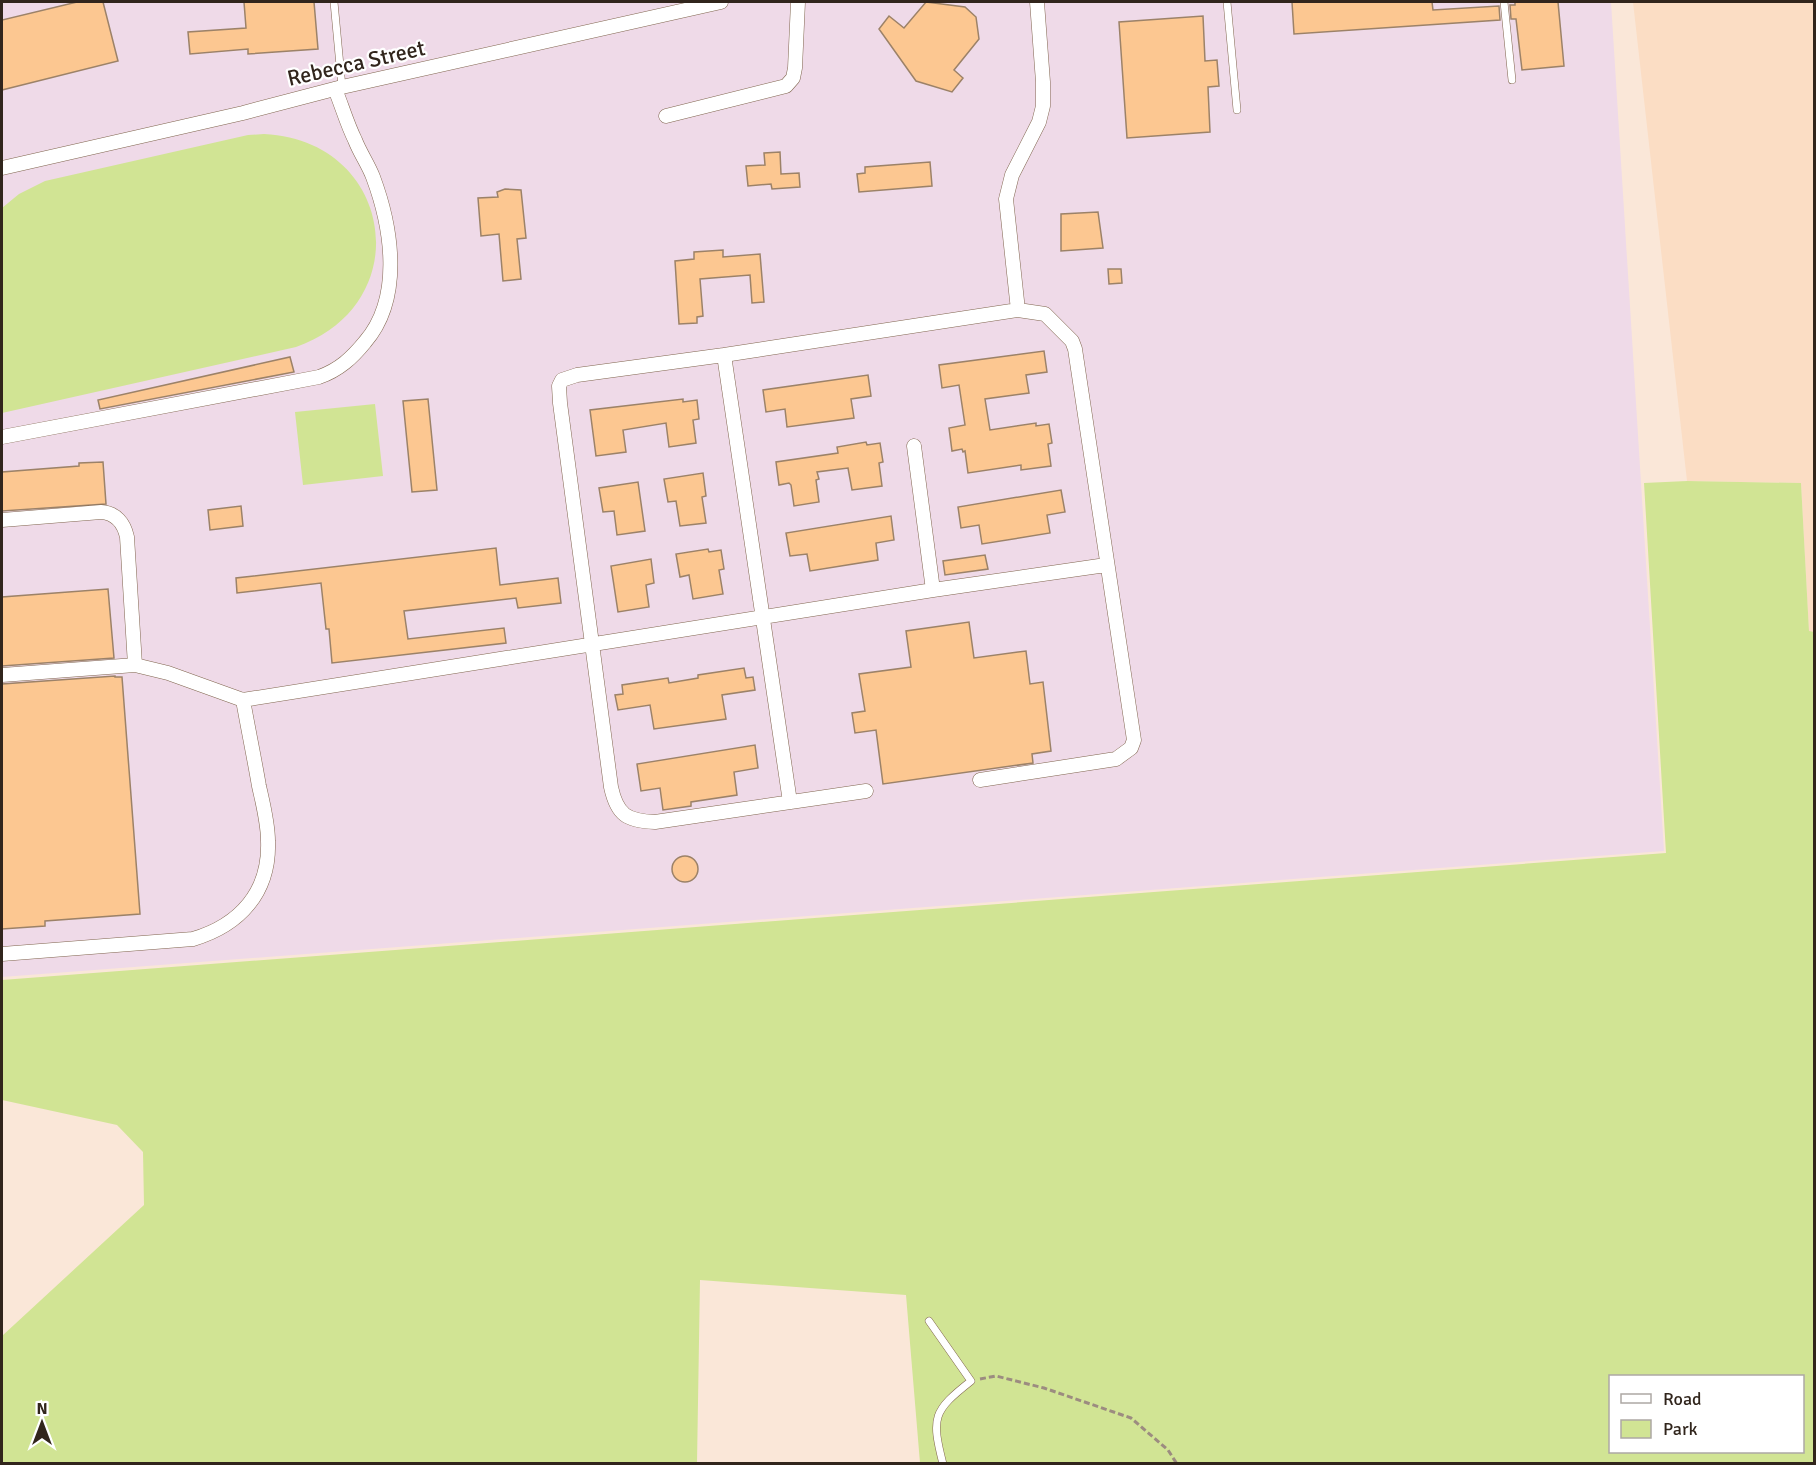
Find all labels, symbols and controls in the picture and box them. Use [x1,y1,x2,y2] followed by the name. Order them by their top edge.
[285,34,428,92] street label: Rebecca Street
[1609,1375,1804,1453] legend
[1663,1388,1702,1410] text: Road
[12,1393,72,1453] north arrow
[36,1399,48,1419] text: N
[1663,1418,1698,1440] text: Park

